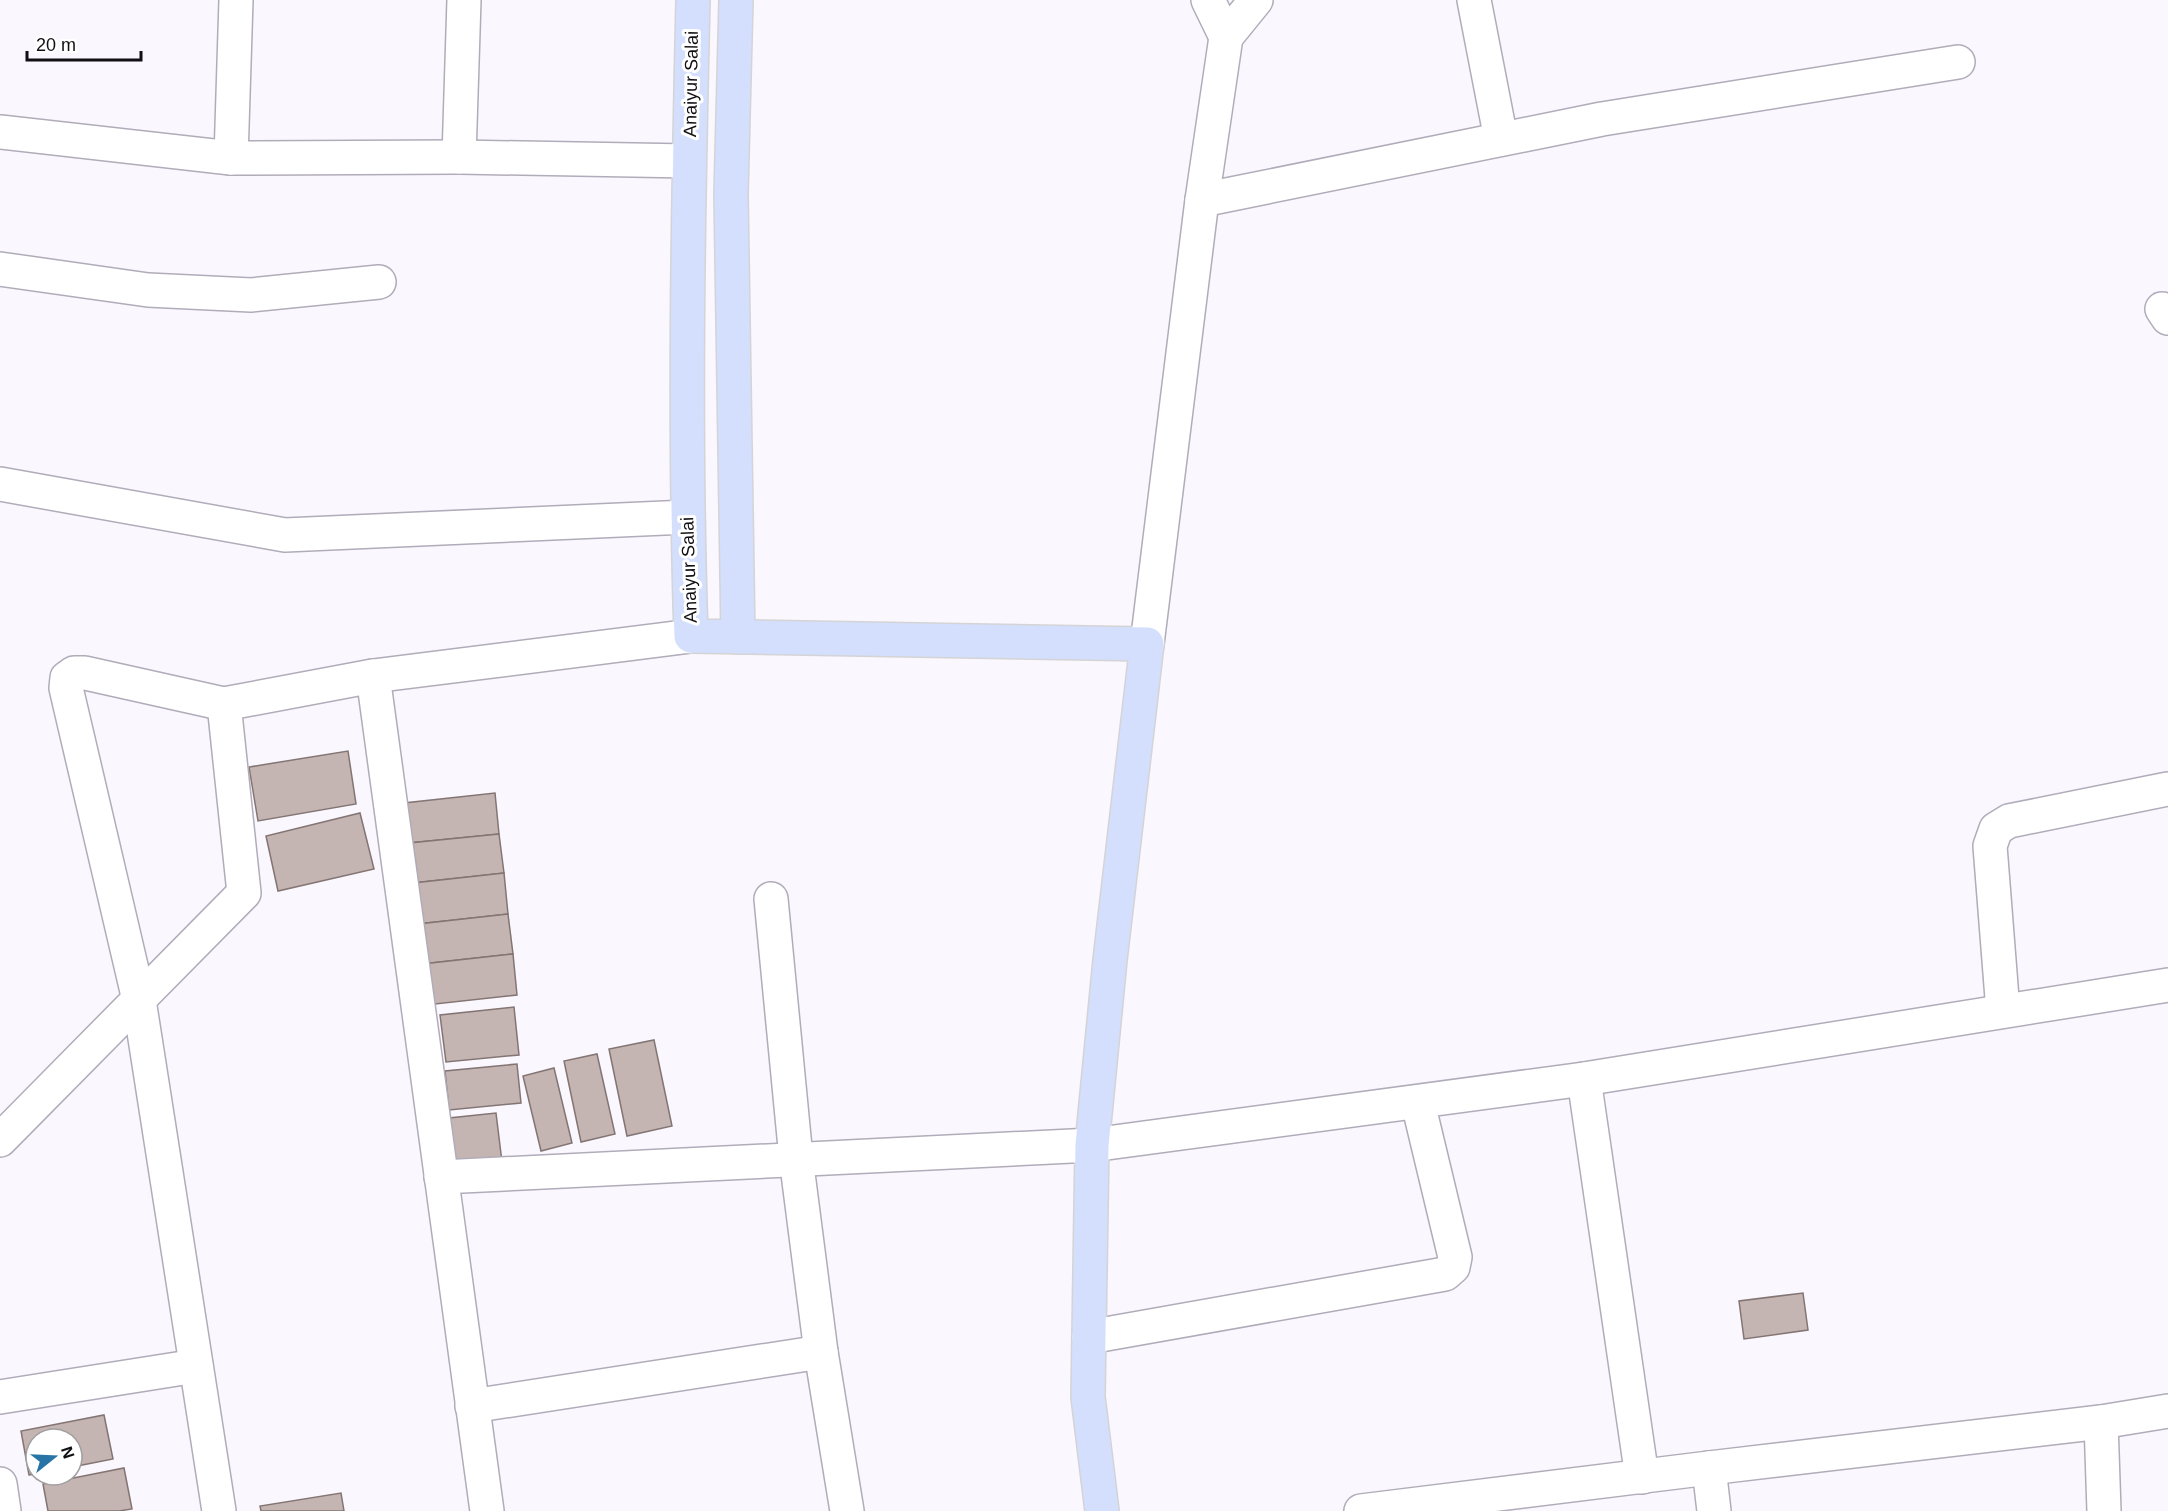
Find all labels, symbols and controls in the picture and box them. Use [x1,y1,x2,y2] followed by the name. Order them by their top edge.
[27,24,141,62] scale bar
[680,31,702,137] street label: Anaiyur Salai
[36,35,76,55] text: 20 m
[677,517,701,623] street label: Anaiyur Salai
[24,1427,84,1487] north arrow
[58,1444,78,1461] text: N

